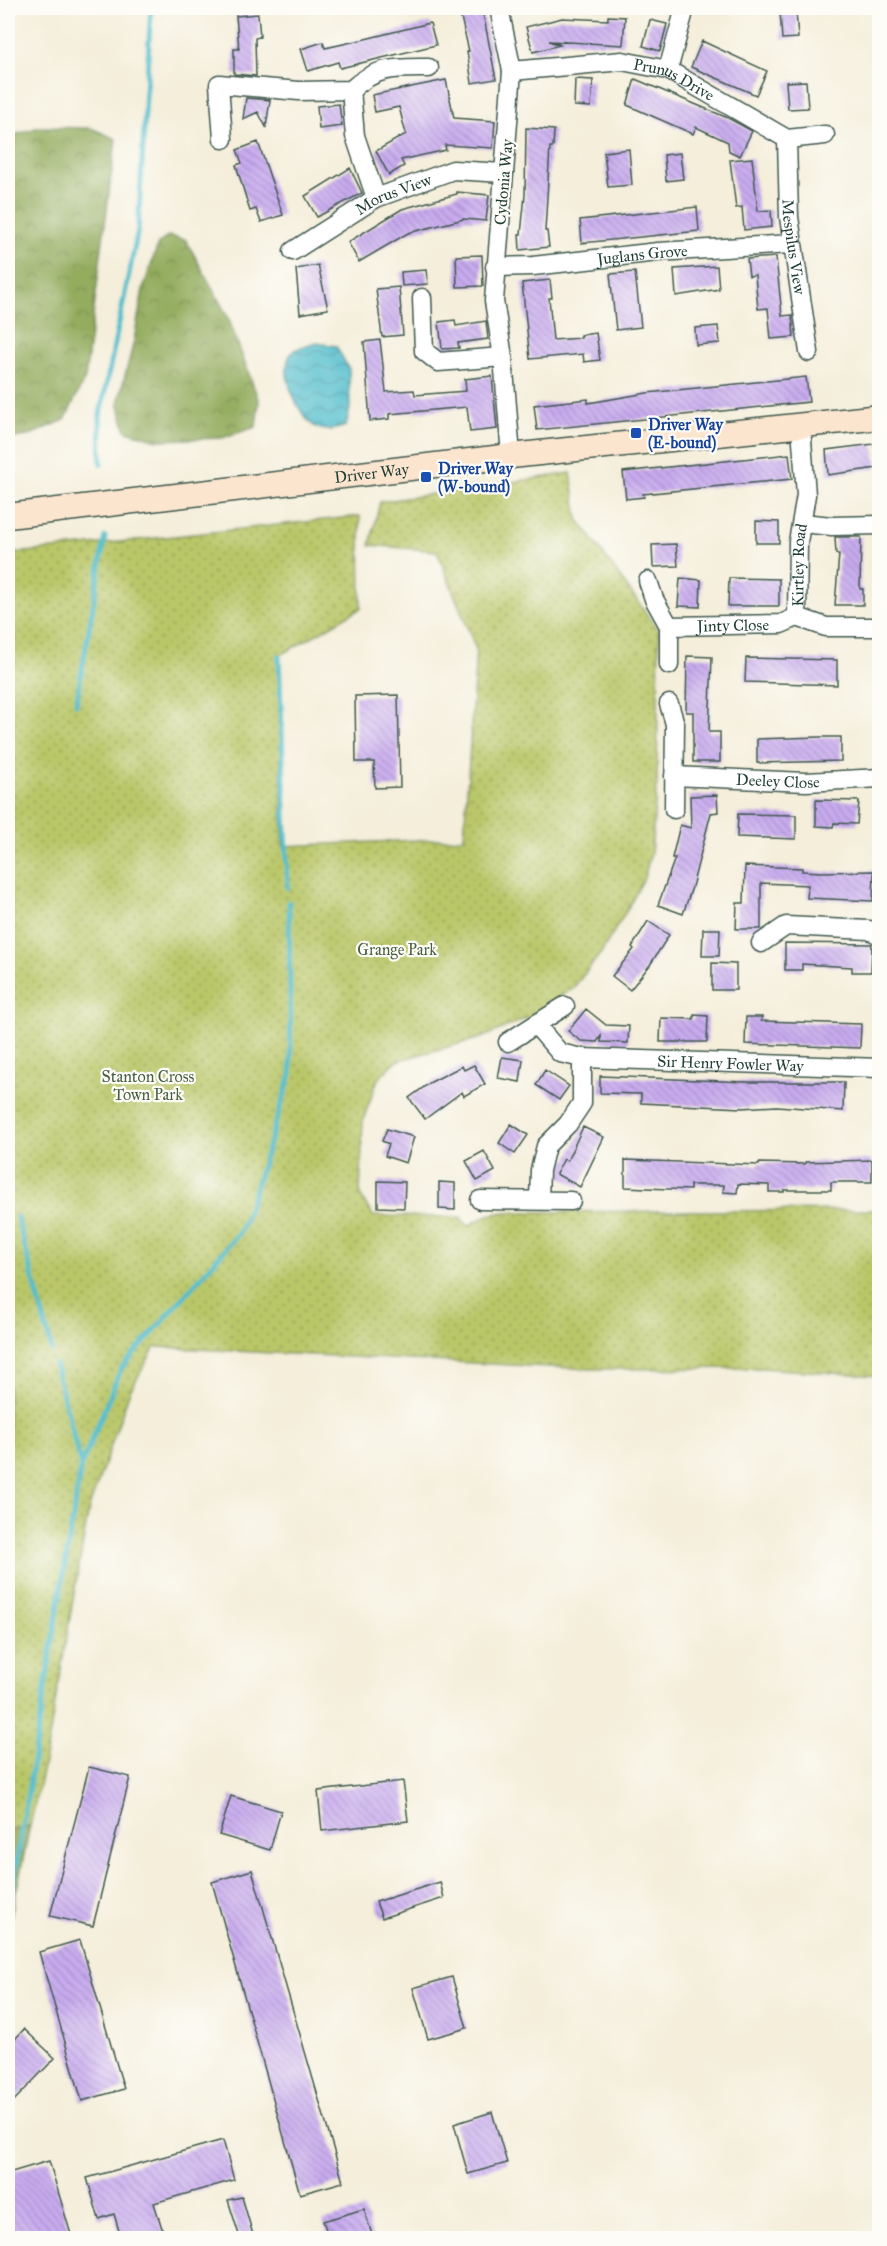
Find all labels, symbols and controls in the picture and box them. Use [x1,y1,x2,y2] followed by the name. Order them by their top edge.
[632,54,718,105] street label: Prunus Drive
[490,138,517,226] street label: Cydonia Way
[352,170,434,219] street label: Morus View
[779,199,809,296] street label: Mespilus View
[594,241,689,270] street label: Juglans Grove
[648,415,724,453] place label: Driver Way (E-bound)
[629,426,643,440] marker: Driver Way (E-bound)
[333,459,410,487] street label: Driver Way
[438,459,514,497] place label: Driver Way (W-bound)
[419,470,433,484] marker: Driver Way (W-bound)
[788,522,811,607] street label: Kirtley Road
[695,615,769,637] street label: Jinty Close
[736,770,821,792] street label: Deeley Close
[357,940,437,960] park label: Grange Park
[657,1052,805,1075] street label: Sir Henry Fowler Way
[102,1067,195,1104] park label: Stanton Cross Town Park

